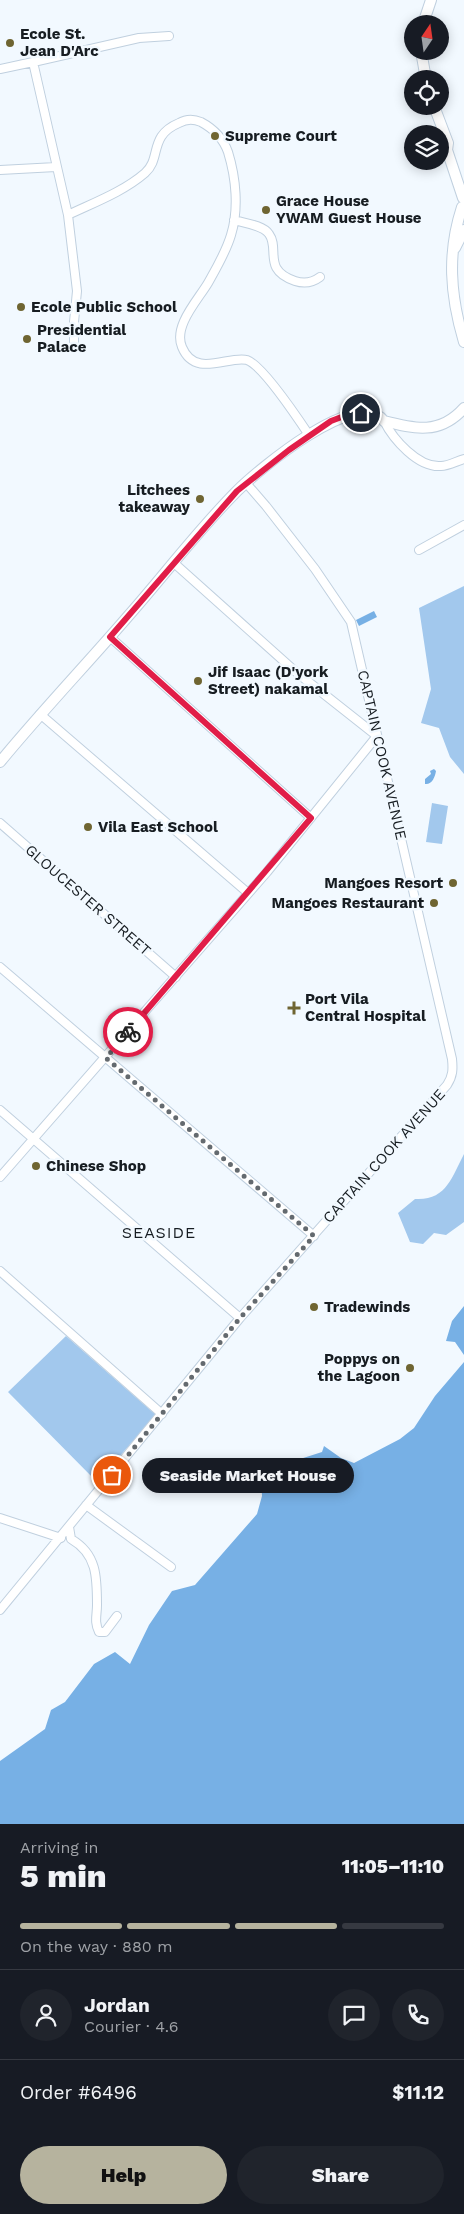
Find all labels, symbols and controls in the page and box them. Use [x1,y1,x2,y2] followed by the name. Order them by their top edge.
[404,15,449,60] north arrow
[404,15,449,170] map controls
[20,25,99,60] place label: Ecole St. Jean D'Arc
[4,37,16,49] marker: Ecole St. Jean D'Arc
[404,70,449,115] button: locate
[404,125,449,170] button: layers
[225,127,337,145] place label: Supreme Court
[209,130,221,142] marker: Supreme Court
[276,192,422,227] place label: Grace House YWAM Guest House
[260,204,272,216] marker: Grace House YWAM Guest House
[31,298,177,316] place label: Ecole Public School
[15,301,27,313] marker: Ecole Public School
[37,321,126,356] place label: Presidential Palace
[21,333,33,345] marker: Presidential Palace
[340,392,382,434] pin
[347,399,375,427] icon: home
[119,481,191,516] place label: Litchees takeaway
[194,493,206,505] marker: Litchees takeaway
[208,663,329,698] place label: Jif Isaac (D'york Street) nakamal
[354,668,410,842] street label: CAPTAIN COOK AVENUE
[192,675,204,687] marker: Jif Isaac (D'york Street) nakamal
[98,818,218,836] place label: Vila East School
[82,821,94,833] marker: Vila East School
[22,841,154,959] street label: GLOUCESTER STREET
[324,874,443,892] place label: Mangoes Resort
[447,877,459,889] marker: Mangoes Resort
[272,894,424,912] place label: Mangoes Restaurant
[428,897,440,909] marker: Mangoes Restaurant
[305,990,426,1025] place label: Port Vila Central Hospital
[287,1001,301,1015] marker: Port Vila Central Hospital
[103,1007,153,1057] courier
[114,1018,142,1046] icon: bike
[319,1085,449,1227] street label: CAPTAIN COOK AVENUE
[46,1157,146,1175] place label: Chinese Shop
[30,1160,42,1172] marker: Chinese Shop
[122,1223,196,1242] district label: SEASIDE
[324,1298,410,1316] place label: Tradewinds
[308,1301,320,1313] marker: Tradewinds
[318,1350,400,1385] place label: Poppys on the Lagoon
[404,1362,416,1374] marker: Poppys on the Lagoon
[91,1454,133,1496] pin
[142,1458,354,1492] callout: Seaside Market House
[98,1461,126,1489] icon: bag
[160,1466,336,1485] text: Seaside Market House
[20,1838,98,1857] text: Arriving in
[342,1855,444,1878] text: 11:05–11:10
[20,1857,107,1895] text: 5 min
[20,1937,172,1956] text: On the way · 880 m
[20,1989,72,2041] button: person
[328,1989,380,2041] button: chat
[392,1989,444,2041] button: phone
[84,1994,150,2017] text: Jordan
[84,2017,179,2036] text: Courier · 4.6
[20,2081,137,2104] text: Order #6496
[392,2081,444,2104] text: $11.12
[20,2146,227,2204] button: Help
[237,2146,444,2204] button: Share

